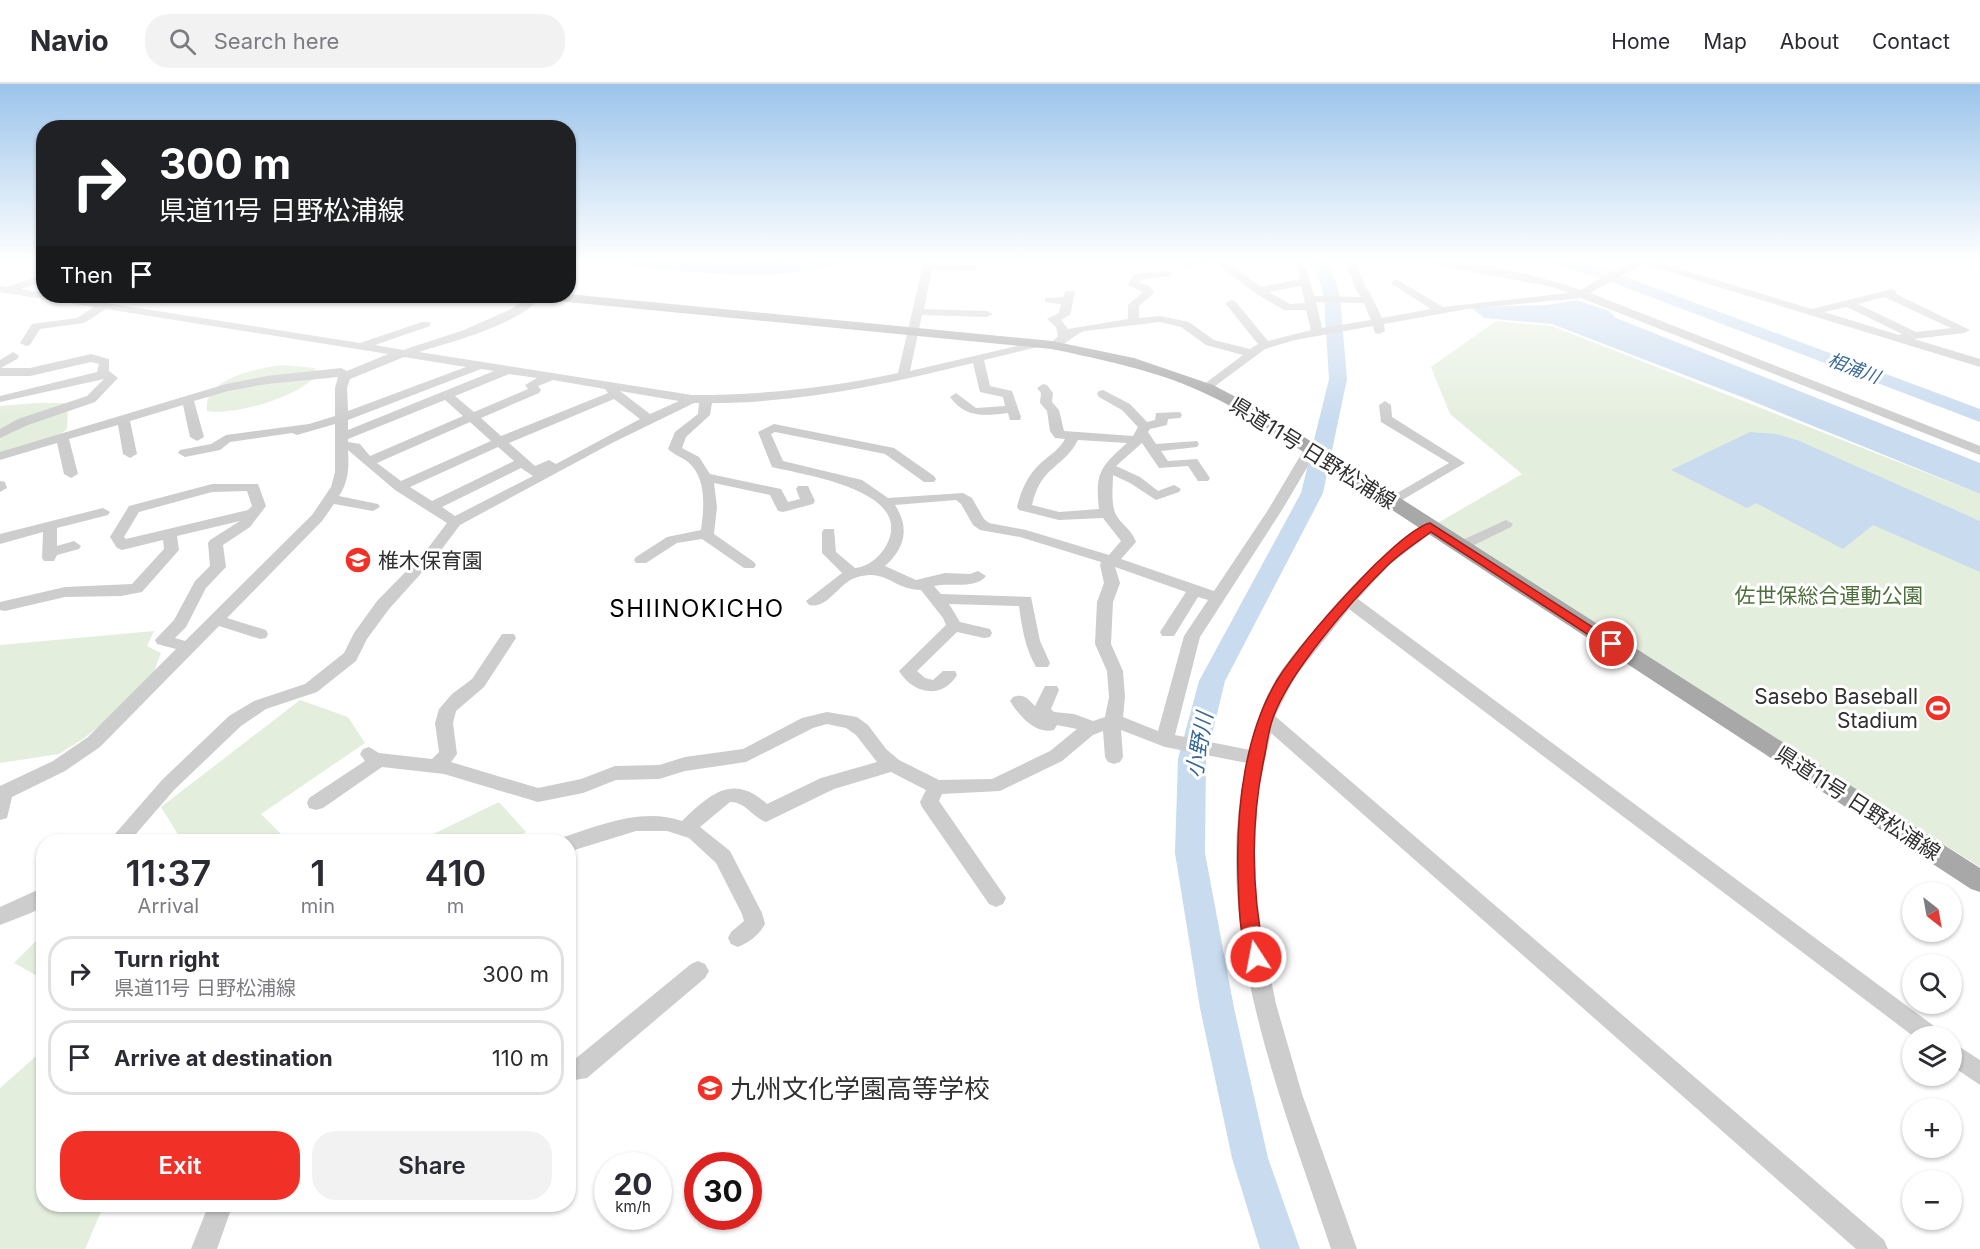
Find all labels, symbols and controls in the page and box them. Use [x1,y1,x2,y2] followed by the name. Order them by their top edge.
[145,14,565,68] search box
[30,24,109,58] text: Navio
[166,25,199,58] icon: search
[214,28,339,54] text: Search here
[1611,29,1670,54] text: Home
[1703,29,1747,54] text: Map
[1780,29,1839,54] text: About
[1872,29,1950,54] text: Contact
[159,138,291,189] text: 300 m
[60,144,138,222] icon: right
[159,194,405,227] text: 県道11号 日野松浦線
[125,258,158,291] icon: arrive
[60,262,113,288] text: Then
[1825,349,1885,388] water label: 相浦川
[1225,392,1401,514] street label: 県道11号 日野松浦線
[343,545,373,575] school or university icon: 椎木保育園
[378,548,483,573] place label: 椎木保育園
[1735,583,1924,608] park label: 佐世保総合運動公園
[609,594,785,623] district label: SHIINOKICHO
[1586,618,1637,669] pin
[1595,627,1628,660] icon: arrive
[1754,684,1918,733] place label: Sasebo Baseball Stadium
[1923,693,1953,723] sports icon: Sasebo Baseball Stadium
[1180,708,1218,780] water label: 小野川
[1771,741,1945,865] street label: 県道11号 日野松浦線
[126,851,211,895] text: 11:37
[310,851,325,895] text: 1
[425,851,486,895] text: 410
[1902,882,1962,942] north arrow
[1902,882,1962,1230] map controls
[138,894,199,918] text: Arrival
[301,894,335,918] text: min
[447,894,464,918] text: m
[1224,925,1288,989] position arrow
[114,946,220,972] text: Turn right
[1902,954,1962,1014] button: search
[63,957,96,990] icon: right
[482,961,549,987] text: 300 m
[114,976,296,1000] text: 県道11号 日野松浦線
[1902,1026,1962,1086] button: layers
[63,1041,96,1074] icon: arrive
[114,1045,333,1071] text: Arrive at destination
[492,1045,549,1071] text: 110 m
[695,1073,725,1103] school or university icon: 九州文化学園高等学校
[730,1073,990,1104] place label: 九州文化学園高等学校
[1902,1098,1962,1158] button: +
[60,1131,300,1200] button: Exit
[312,1131,552,1200] button: Share
[684,1152,762,1230] speed limit sign: 30
[613,1166,653,1202] text: 20
[1902,1170,1962,1230] button: −
[615,1197,651,1216] text: km/h

